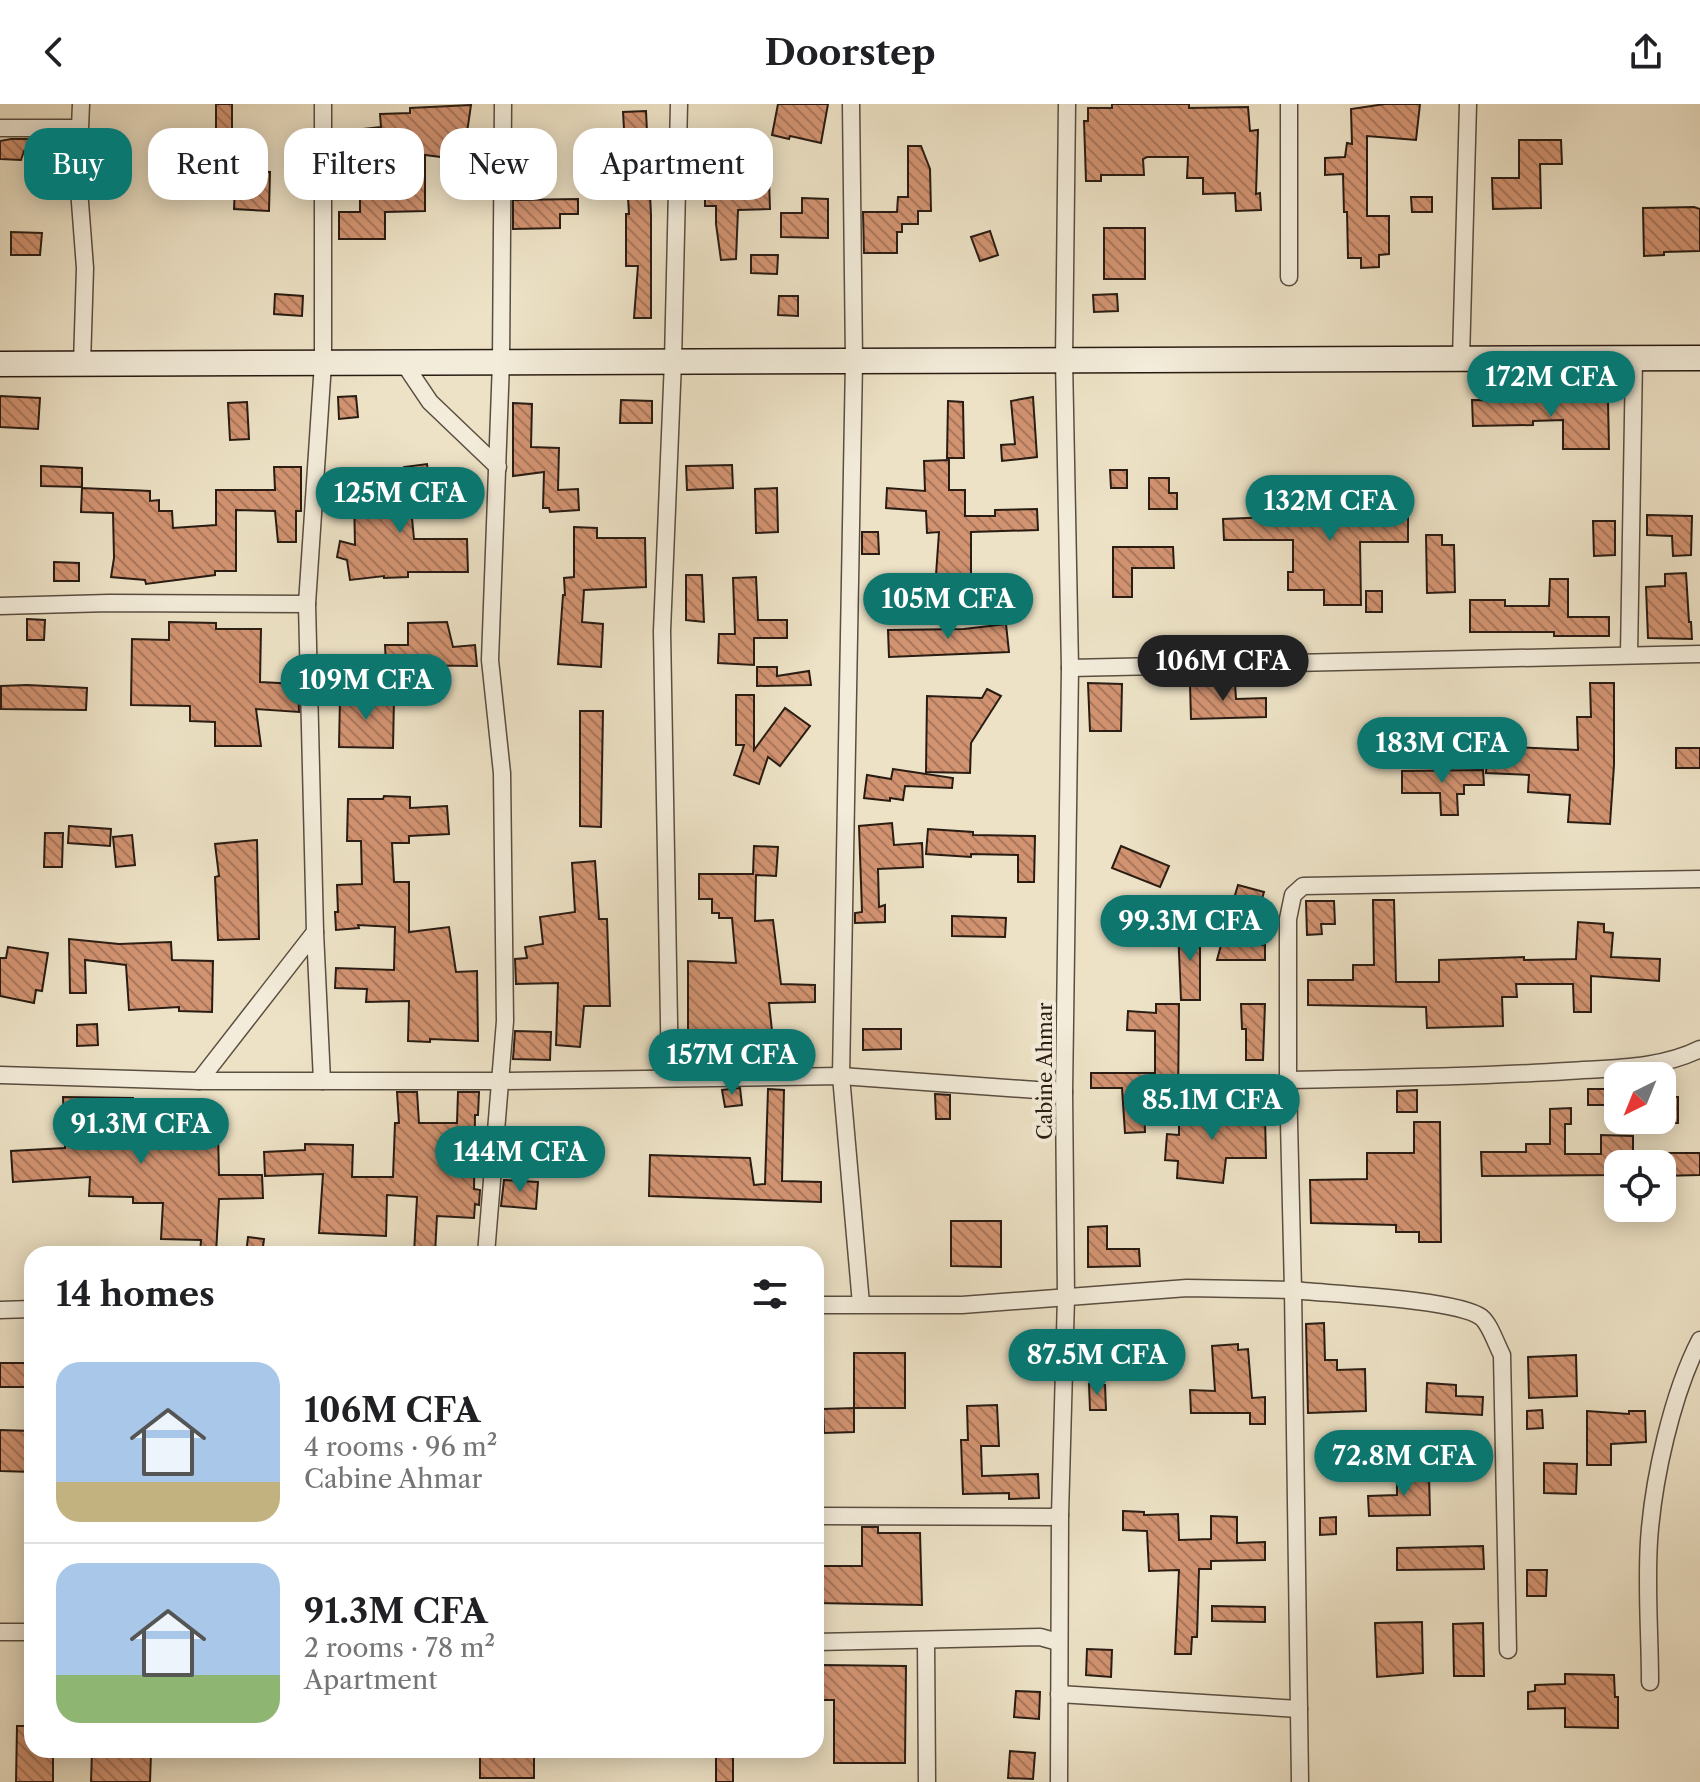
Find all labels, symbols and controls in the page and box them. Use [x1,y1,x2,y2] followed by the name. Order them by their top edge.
[32,30,76,74] icon: back
[764,30,936,74] text: Doorstep
[1624,30,1668,74] icon: share
[24,128,132,200] chip: Buy
[148,128,268,200] chip: Rent
[284,128,424,200] chip: Filters
[440,128,557,200] chip: New
[573,128,773,200] chip: Apartment
[1468,351,1634,419] pin: 172M CFA
[1485,361,1617,393] text: 172M CFA
[317,467,483,535] pin: 125M CFA
[1247,475,1413,543] pin: 132M CFA
[334,477,466,509] text: 125M CFA
[1264,485,1396,517] text: 132M CFA
[865,573,1031,641] pin: 105M CFA
[881,583,1015,615] text: 105M CFA
[1140,635,1306,703] pin: 106M CFA
[1156,645,1290,677] text: 106M CFA
[283,654,449,722] pin: 109M CFA
[299,664,433,696] text: 109M CFA
[1359,717,1525,785] pin: 183M CFA
[1375,727,1509,759] text: 183M CFA
[1098,895,1282,963] pin: 99.3M CFA
[1118,905,1262,937] text: 99.3M CFA
[1033,1002,1057,1140] street label: Cabine Ahmar
[649,1029,815,1097] pin: 157M CFA
[667,1039,797,1071] text: 157M CFA
[1604,1062,1676,1134] north arrow
[1604,1062,1676,1222] map controls
[1120,1074,1304,1142] pin: 85.1M CFA
[1142,1084,1282,1116] text: 85.1M CFA
[49,1098,233,1166] pin: 91.3M CFA
[71,1108,211,1140] text: 91.3M CFA
[437,1126,603,1194] pin: 144M CFA
[453,1136,587,1168] text: 144M CFA
[1604,1150,1676,1222] button: locate
[748,1272,792,1316] icon: filters
[56,1273,215,1315] text: 14 homes
[1005,1329,1189,1397] pin: 87.5M CFA
[1027,1339,1167,1371] text: 87.5M CFA
[304,1389,480,1431] text: 106M CFA
[120,1394,216,1490] icon: home
[1312,1430,1496,1498] pin: 72.8M CFA
[304,1431,497,1463] text: 4 rooms · 96 m²
[1332,1440,1476,1472] text: 72.8M CFA
[304,1463,483,1495] text: Cabine Ahmar
[304,1590,487,1632] text: 91.3M CFA
[120,1595,216,1691] icon: home
[304,1632,495,1664] text: 2 rooms · 78 m²
[304,1664,437,1696] text: Apartment

